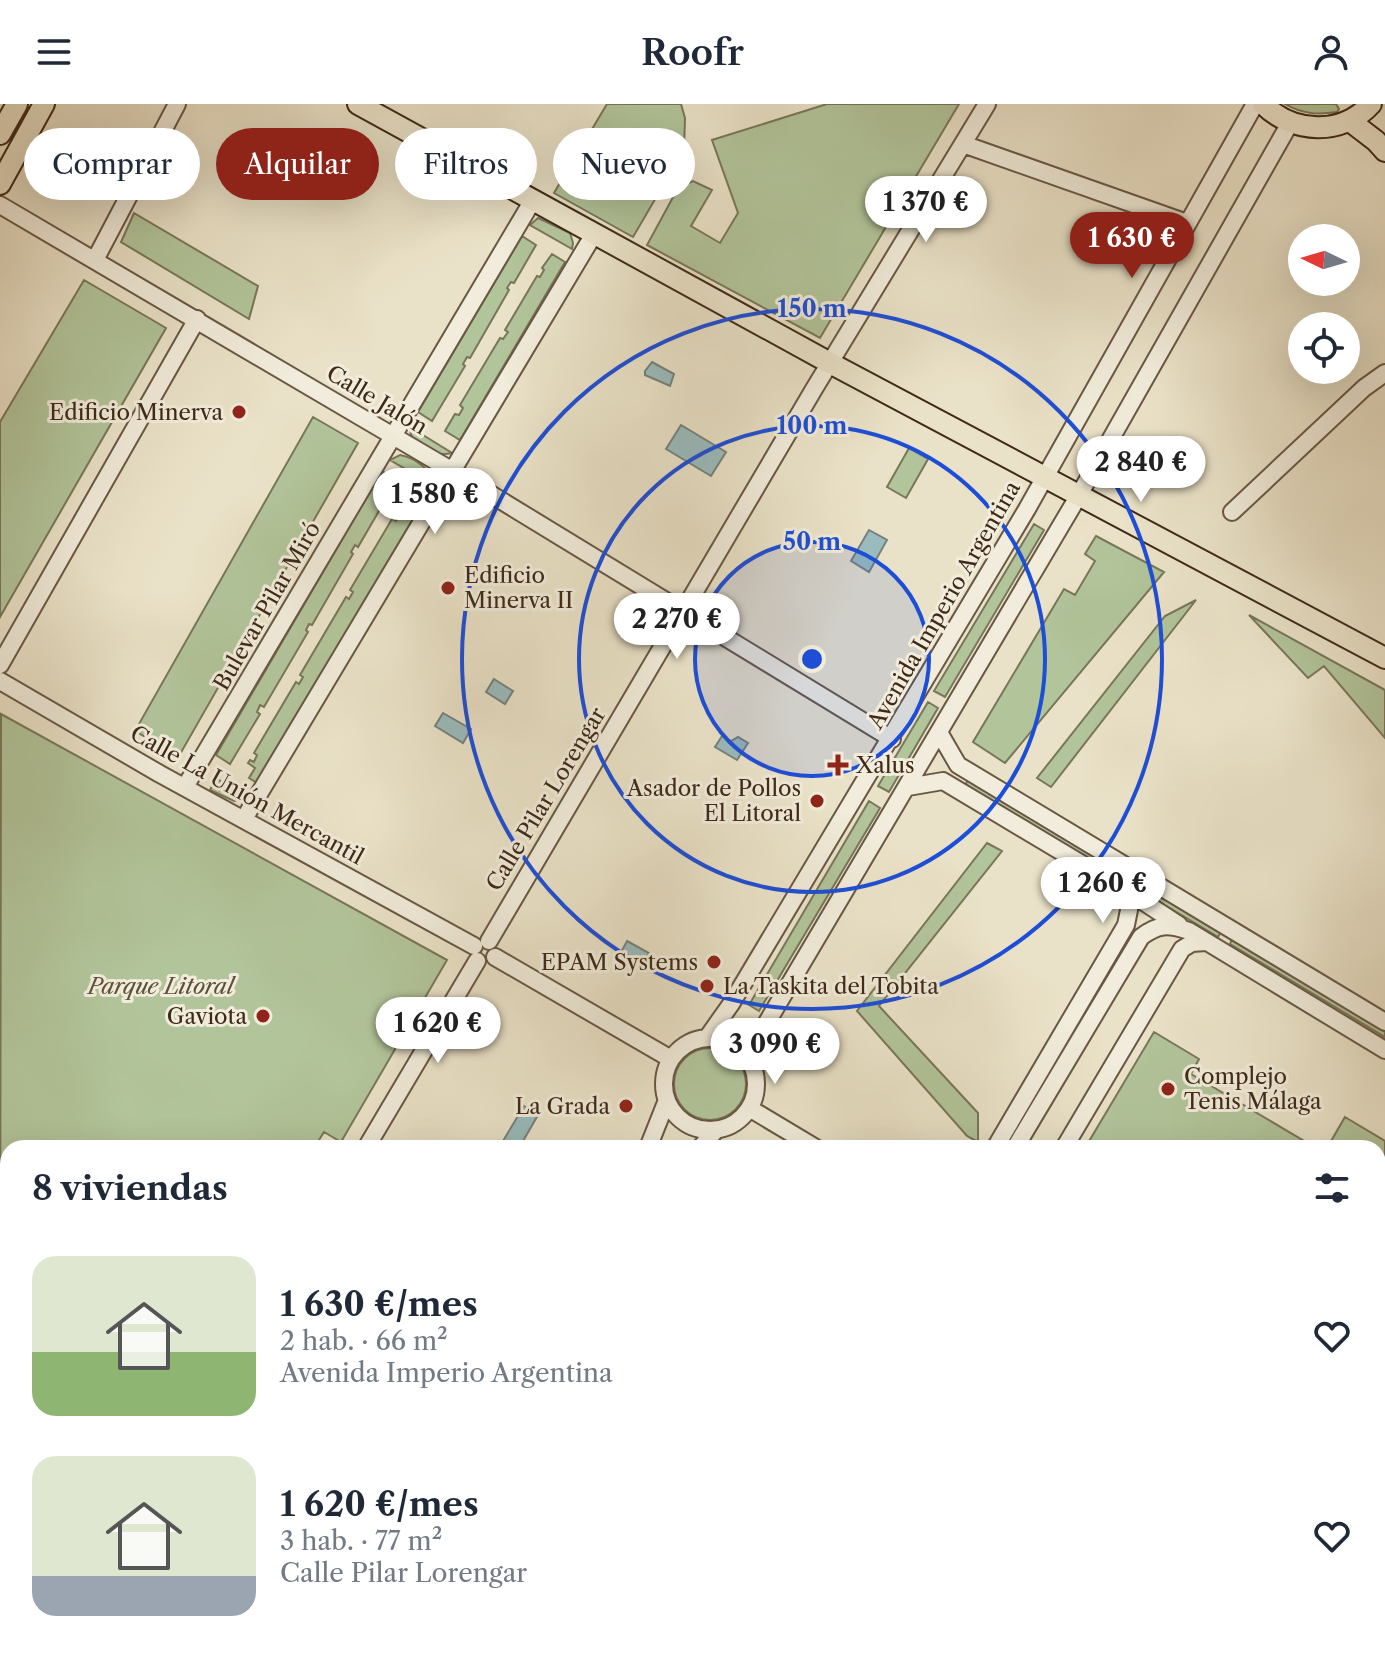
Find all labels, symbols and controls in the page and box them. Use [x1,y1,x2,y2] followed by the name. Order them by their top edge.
[32,30,76,74] icon: menu
[641,30,744,74] text: Roofr
[1309,30,1353,74] icon: person
[24,128,200,200] chip: Comprar
[216,128,379,200] chip: Alquilar
[395,128,537,200] chip: Filtros
[553,128,695,200] chip: Nuevo
[852,176,1000,244] pin: 1 370 €
[883,186,969,218] text: 1 370 €
[1058,212,1206,280] pin: 1 630 €
[1088,222,1176,254] text: 1 630 €
[1288,224,1360,296] north arrow
[1288,224,1360,384] map controls
[777,294,847,323] text: 150 m
[1288,312,1360,384] button: locate
[322,359,432,441] street label: Calle Jalón
[49,399,223,426] place label: Edificio Minerva
[230,403,248,421] marker: Edificio Minerva
[776,411,848,440] text: 100 m
[1067,436,1215,504] pin: 2 840 €
[1095,446,1187,478] text: 2 840 €
[361,468,509,536] pin: 1 580 €
[861,476,1026,735] street label: Avenida Imperio Argentina
[391,478,479,510] text: 1 580 €
[208,517,326,695] street label: Bulevar Pilar Miró
[783,527,841,556] text: 50 m
[464,562,573,614] place label: Edificio Minerva II
[439,579,457,597] marker: Edificio Minerva II
[603,593,751,661] pin: 2 270 €
[632,603,722,635] text: 2 270 €
[798,645,826,673] centre of rings
[481,702,611,896] street label: Calle Pilar Lorengar
[126,720,369,871] street label: Calle La Unión Mercantil
[855,752,915,779] place label: Xalus
[827,754,849,776] marker: Xalus
[626,775,801,827] place label: Asador de Pollos El Litoral
[808,792,826,810] marker: Asador de Pollos El Litoral
[1029,857,1177,925] pin: 1 260 €
[1059,867,1147,899] text: 1 260 €
[541,949,698,976] place label: EPAM Systems
[705,953,723,971] marker: EPAM Systems
[86,973,237,1000] park label: Parque Litoral
[723,973,939,1000] place label: La Taskita del Tobita
[698,977,716,995] marker: La Taskita del Tobita
[364,997,512,1065] pin: 1 620 €
[167,1003,247,1030] place label: Gaviota
[254,1007,272,1025] marker: Gaviota
[394,1007,482,1039] text: 1 620 €
[701,1018,849,1086] pin: 3 090 €
[729,1028,821,1060] text: 3 090 €
[1184,1063,1322,1115] place label: Complejo Tenis Málaga
[1159,1080,1177,1098] marker: Complejo Tenis Málaga
[515,1093,610,1120] place label: La Grada
[617,1097,635,1115] marker: La Grada
[1310,1166,1354,1210] icon: filters
[32,1167,228,1209] text: 8 viviendas
[280,1283,478,1325] text: 1 630 €/mes
[96,1288,192,1384] icon: home
[1310,1314,1354,1358] icon: heart
[280,1325,448,1357] text: 2 hab. · 66 m²
[280,1357,613,1389] text: Avenida Imperio Argentina
[280,1483,479,1525] text: 1 620 €/mes
[96,1488,192,1584] icon: home
[1310,1514,1354,1558] icon: heart
[280,1525,442,1557] text: 3 hab. · 77 m²
[280,1557,527,1589] text: Calle Pilar Lorengar

